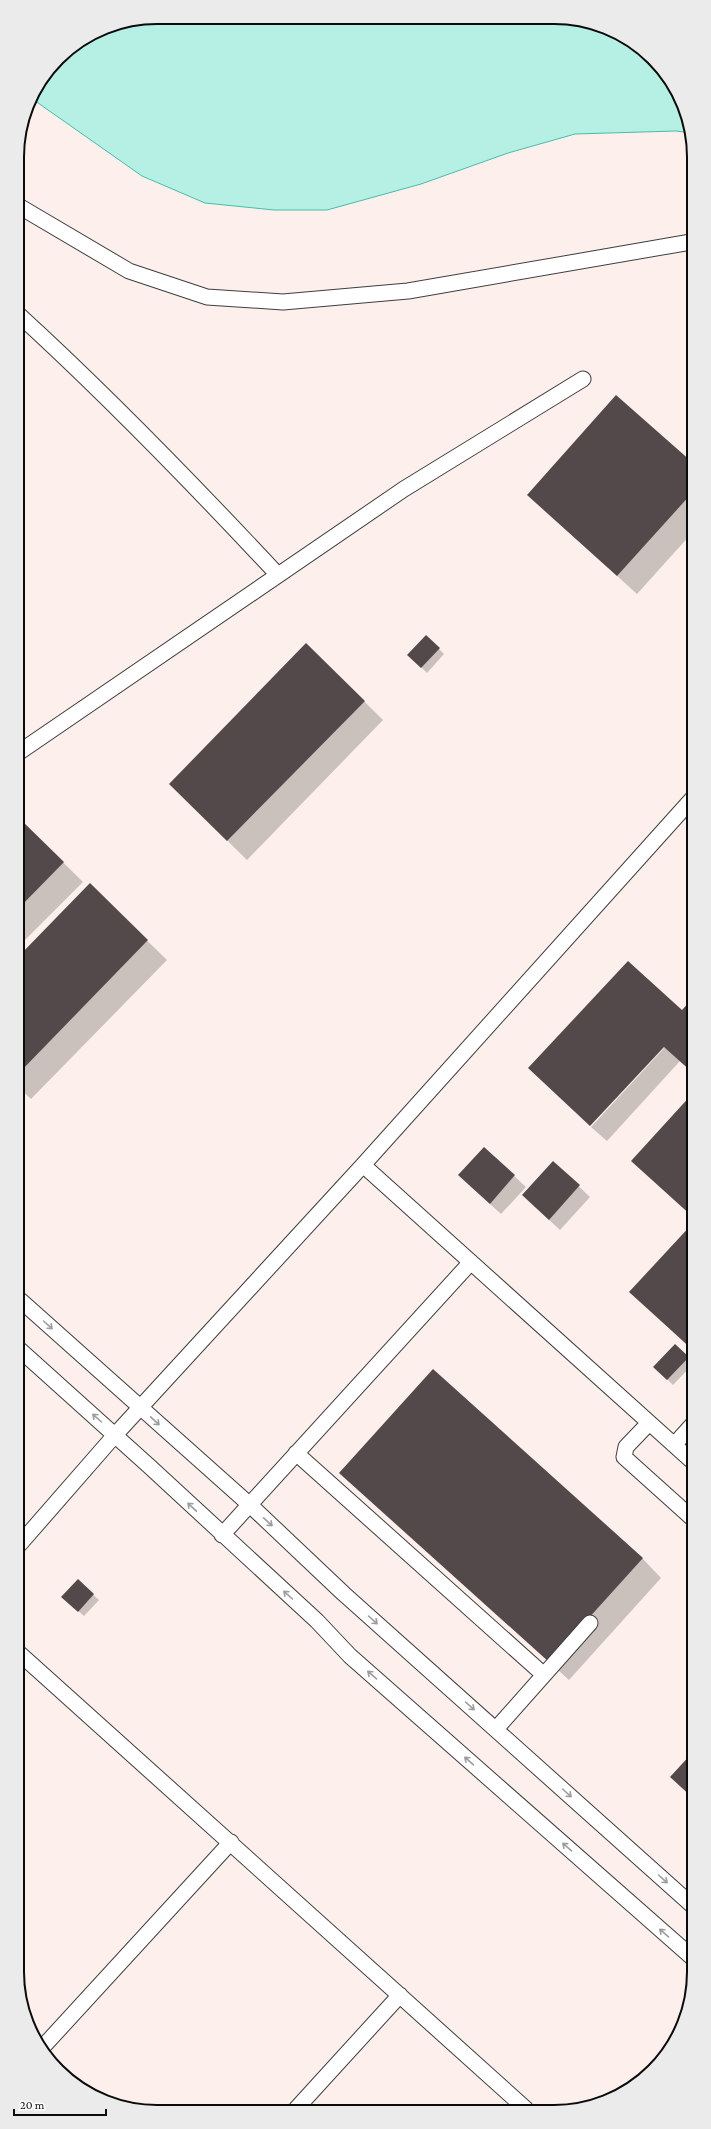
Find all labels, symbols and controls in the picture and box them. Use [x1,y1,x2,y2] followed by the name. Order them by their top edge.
[43,1320,53,1329] one-way arrow
[92,1414,102,1423] one-way arrow
[150,1416,160,1425] one-way arrow
[187,1502,197,1512] one-way arrow
[262,1517,273,1526] one-way arrow
[283,1590,293,1600] one-way arrow
[367,1615,378,1624] one-way arrow
[366,1671,377,1680] one-way arrow
[465,1701,475,1711] one-way arrow
[464,1756,474,1766] one-way arrow
[561,1788,572,1797] one-way arrow
[562,1842,572,1852] one-way arrow
[658,1875,669,1884] one-way arrow
[659,1928,670,1937] one-way arrow
[14,2091,106,2117] scale bar
[20,2098,45,2112] text: 20 m

